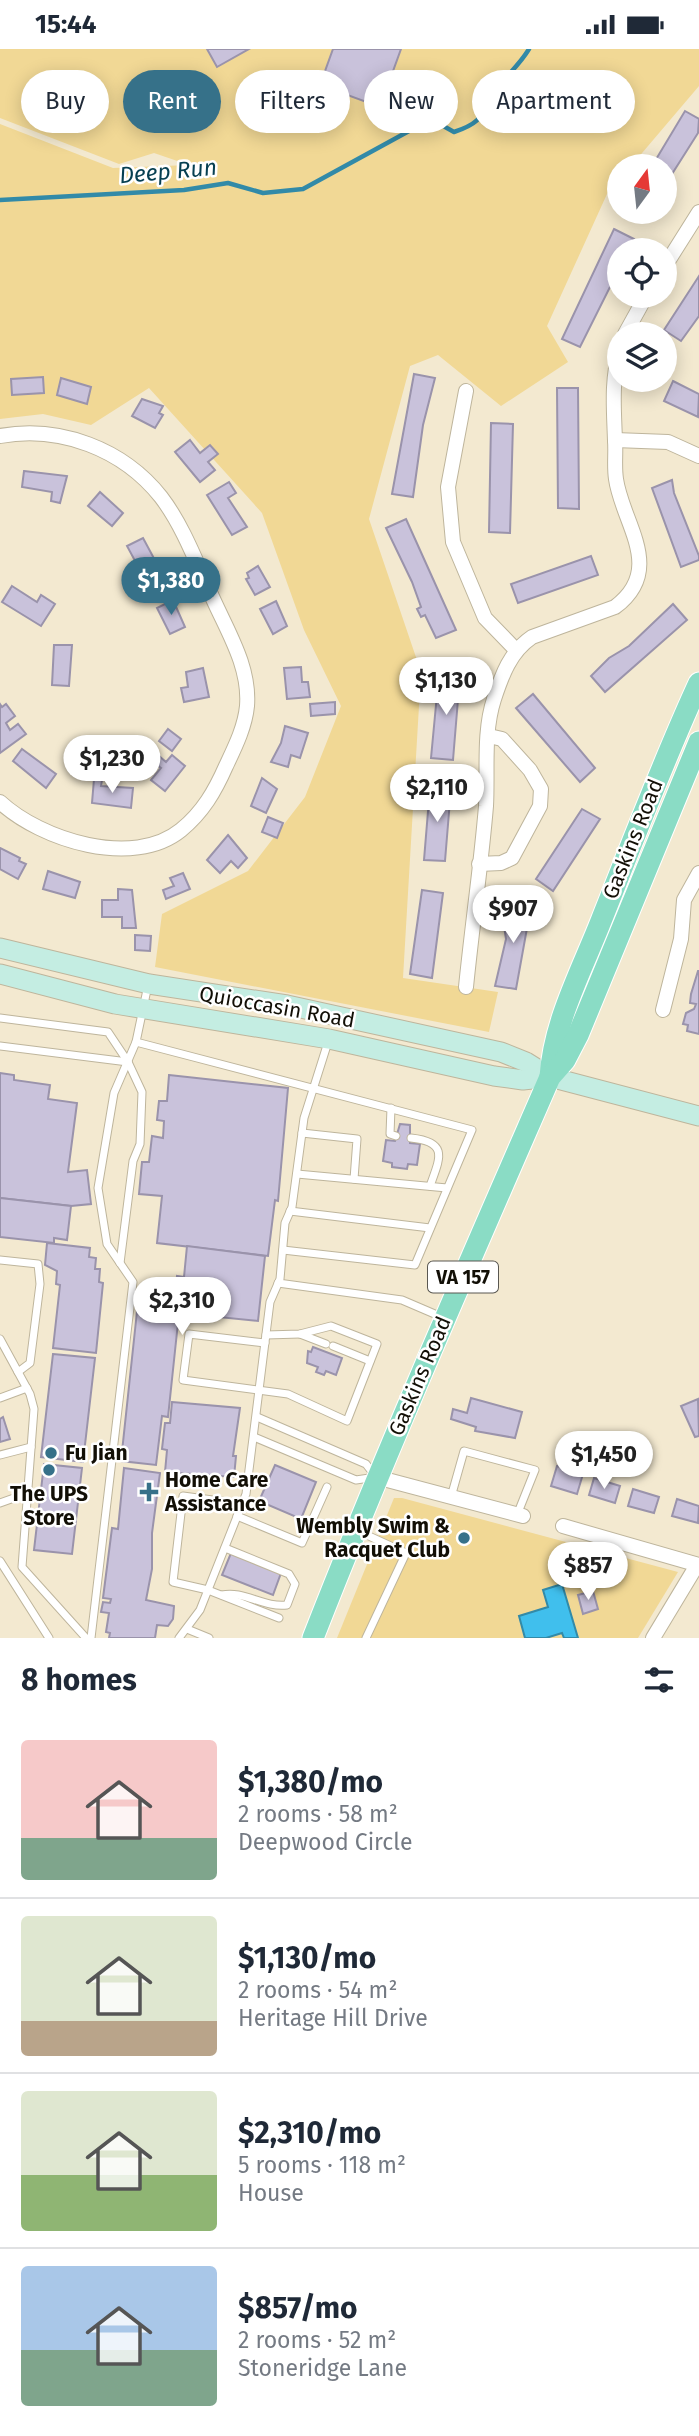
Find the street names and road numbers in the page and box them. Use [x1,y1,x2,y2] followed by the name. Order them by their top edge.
[597,775,669,903] street label: Gaskins Road
[197,981,357,1033] street label: Quioccasin Road
[428,1261,498,1293] road number: VA 157
[383,1312,457,1440] street label: Gaskins Road

